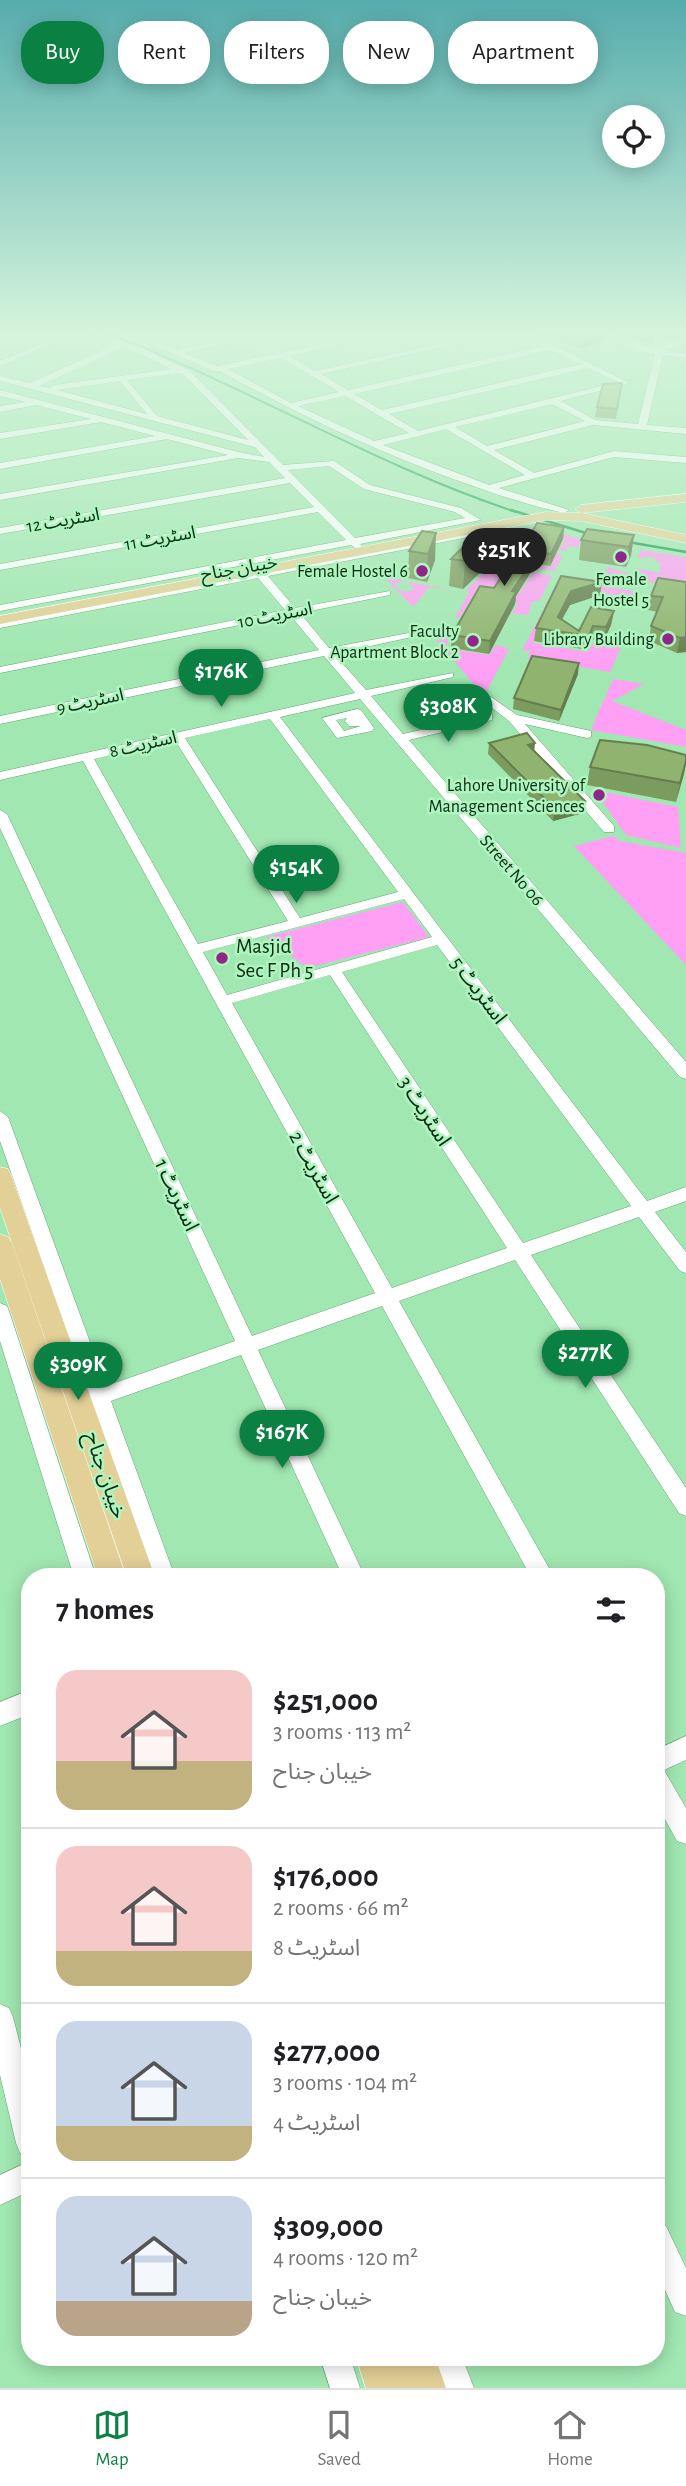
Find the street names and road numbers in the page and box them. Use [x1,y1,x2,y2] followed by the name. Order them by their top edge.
[25,506,101,537] street label: اسٹریٹ 12
[123,524,197,555] street label: اسٹریٹ 11
[199,553,279,588] street label: خیبان جناح
[236,600,314,633] street label: اسٹریٹ 10
[55,686,126,719] street label: اسٹریٹ 9
[108,729,179,762] street label: اسٹریٹ 8
[476,832,547,909] street label: Street No 06
[446,953,511,1029] street label: اسٹریٹ 5
[394,1073,455,1150] street label: اسٹریٹ 3
[284,1127,342,1207] street label: اسٹریٹ 2
[150,1156,202,1235] street label: اسٹریٹ 1
[77,1429,130,1523] street label: خیبان جناح

